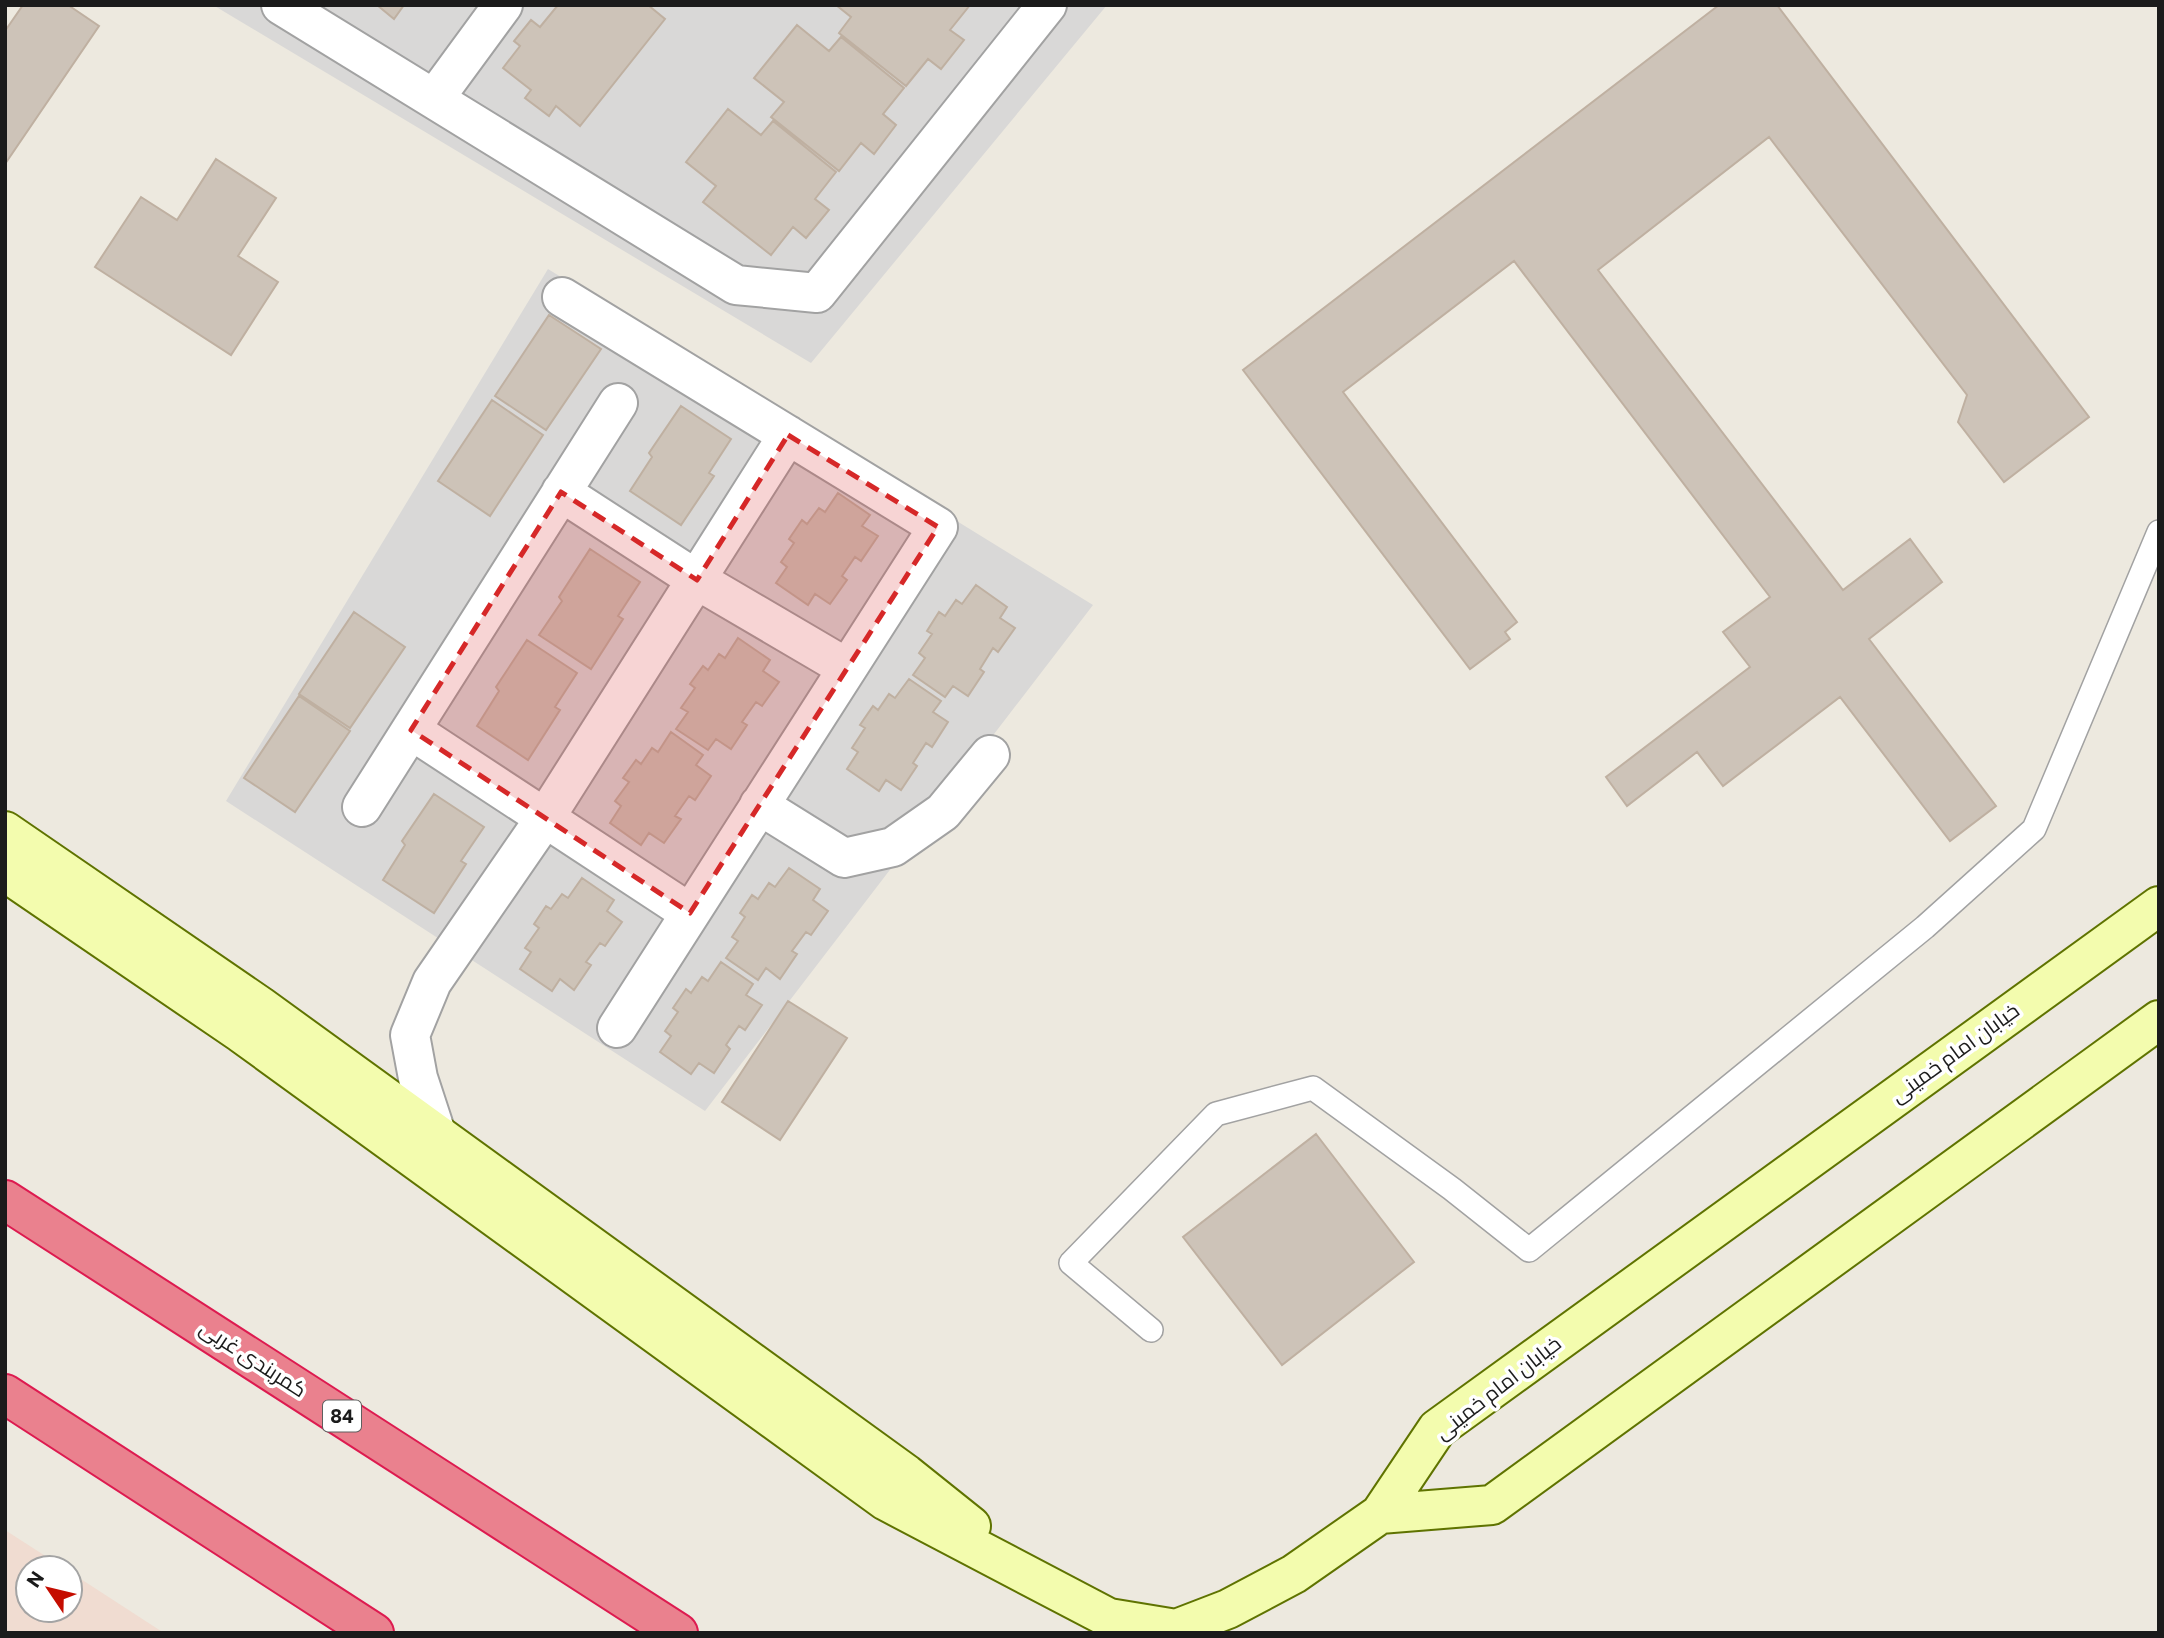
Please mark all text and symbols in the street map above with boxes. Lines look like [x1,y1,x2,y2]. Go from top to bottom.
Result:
street label: خیابان امام خمینی [1885,997,2025,1109]
street label: کمربندی غربی [195,1314,312,1403]
street label: خیابان امام خمینی [1429,1330,1567,1446]
road number: 84 [323,1400,361,1432]
north arrow [14,1554,84,1624]
text: N [21,1567,48,1591]

